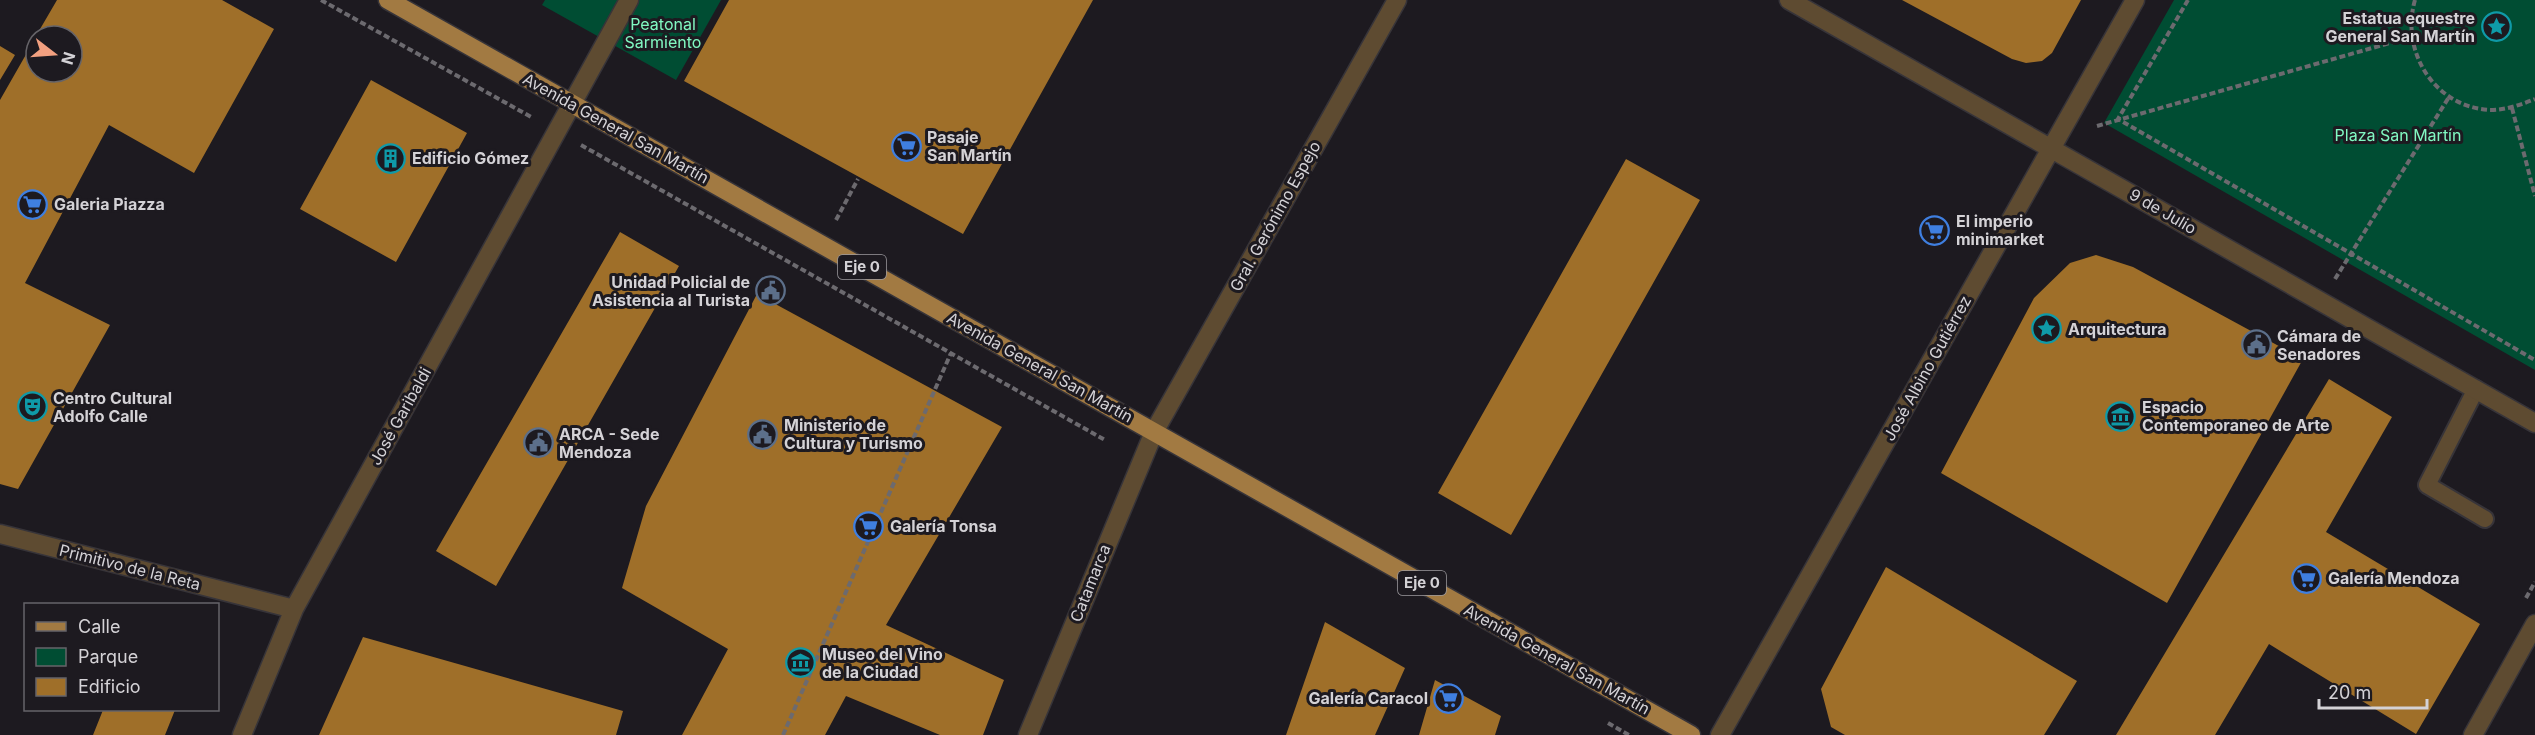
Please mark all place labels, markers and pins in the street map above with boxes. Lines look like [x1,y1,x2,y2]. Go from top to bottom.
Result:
place label: Estatua equestre General San Martín [2326,8,2475,46]
place icon: Estatua equestre General San Martín [2480,11,2512,43]
place label: Pasaje San Martín [927,127,1012,165]
supermarket icon: Pasaje San Martín [890,130,922,162]
building icon: Edificio Gómez [375,142,407,174]
place label: Edificio Gómez [412,148,529,168]
supermarket icon: Galeria Piazza [17,188,49,220]
place label: Galeria Piazza [54,194,165,214]
place label: El imperio minimarket [1956,211,2044,249]
supermarket icon: El imperio minimarket [1919,214,1951,246]
place label: Unidad Policial de Asistencia al Turista [592,272,750,310]
public building icon: Unidad Policial de Asistencia al Turista [755,275,787,307]
place icon: Arquitectura [2031,313,2063,345]
place label: Arquitectura [2068,319,2167,339]
place label: Cámara de Senadores [2277,326,2361,364]
public building icon: Cámara de Senadores [2240,329,2272,361]
place label: Centro Cultural Adolfo Calle [53,388,172,426]
theatre icon: Centro Cultural Adolfo Calle [16,391,48,423]
place label: Espacio Contemporaneo de Arte [2142,397,2329,435]
museum icon: Espacio Contemporaneo de Arte [2105,400,2137,432]
place label: Ministerio de Cultura y Turismo [784,415,923,453]
public building icon: Ministerio de Cultura y Turismo [747,418,779,450]
place label: ARCA - Sede Mendoza [559,424,659,462]
public building icon: ARCA - Sede Mendoza [522,427,554,459]
supermarket icon: Galería Tonsa [853,510,885,542]
place label: Galería Tonsa [890,516,997,536]
supermarket icon: Galería Mendoza [2291,562,2323,594]
place label: Galería Mendoza [2328,568,2460,588]
place label: Museo del Vino de la Ciudad [822,644,943,682]
museum icon: Museo del Vino de la Ciudad [785,647,817,679]
supermarket icon: Galería Caracol [1433,682,1465,714]
place label: Galería Caracol [1309,688,1428,708]

